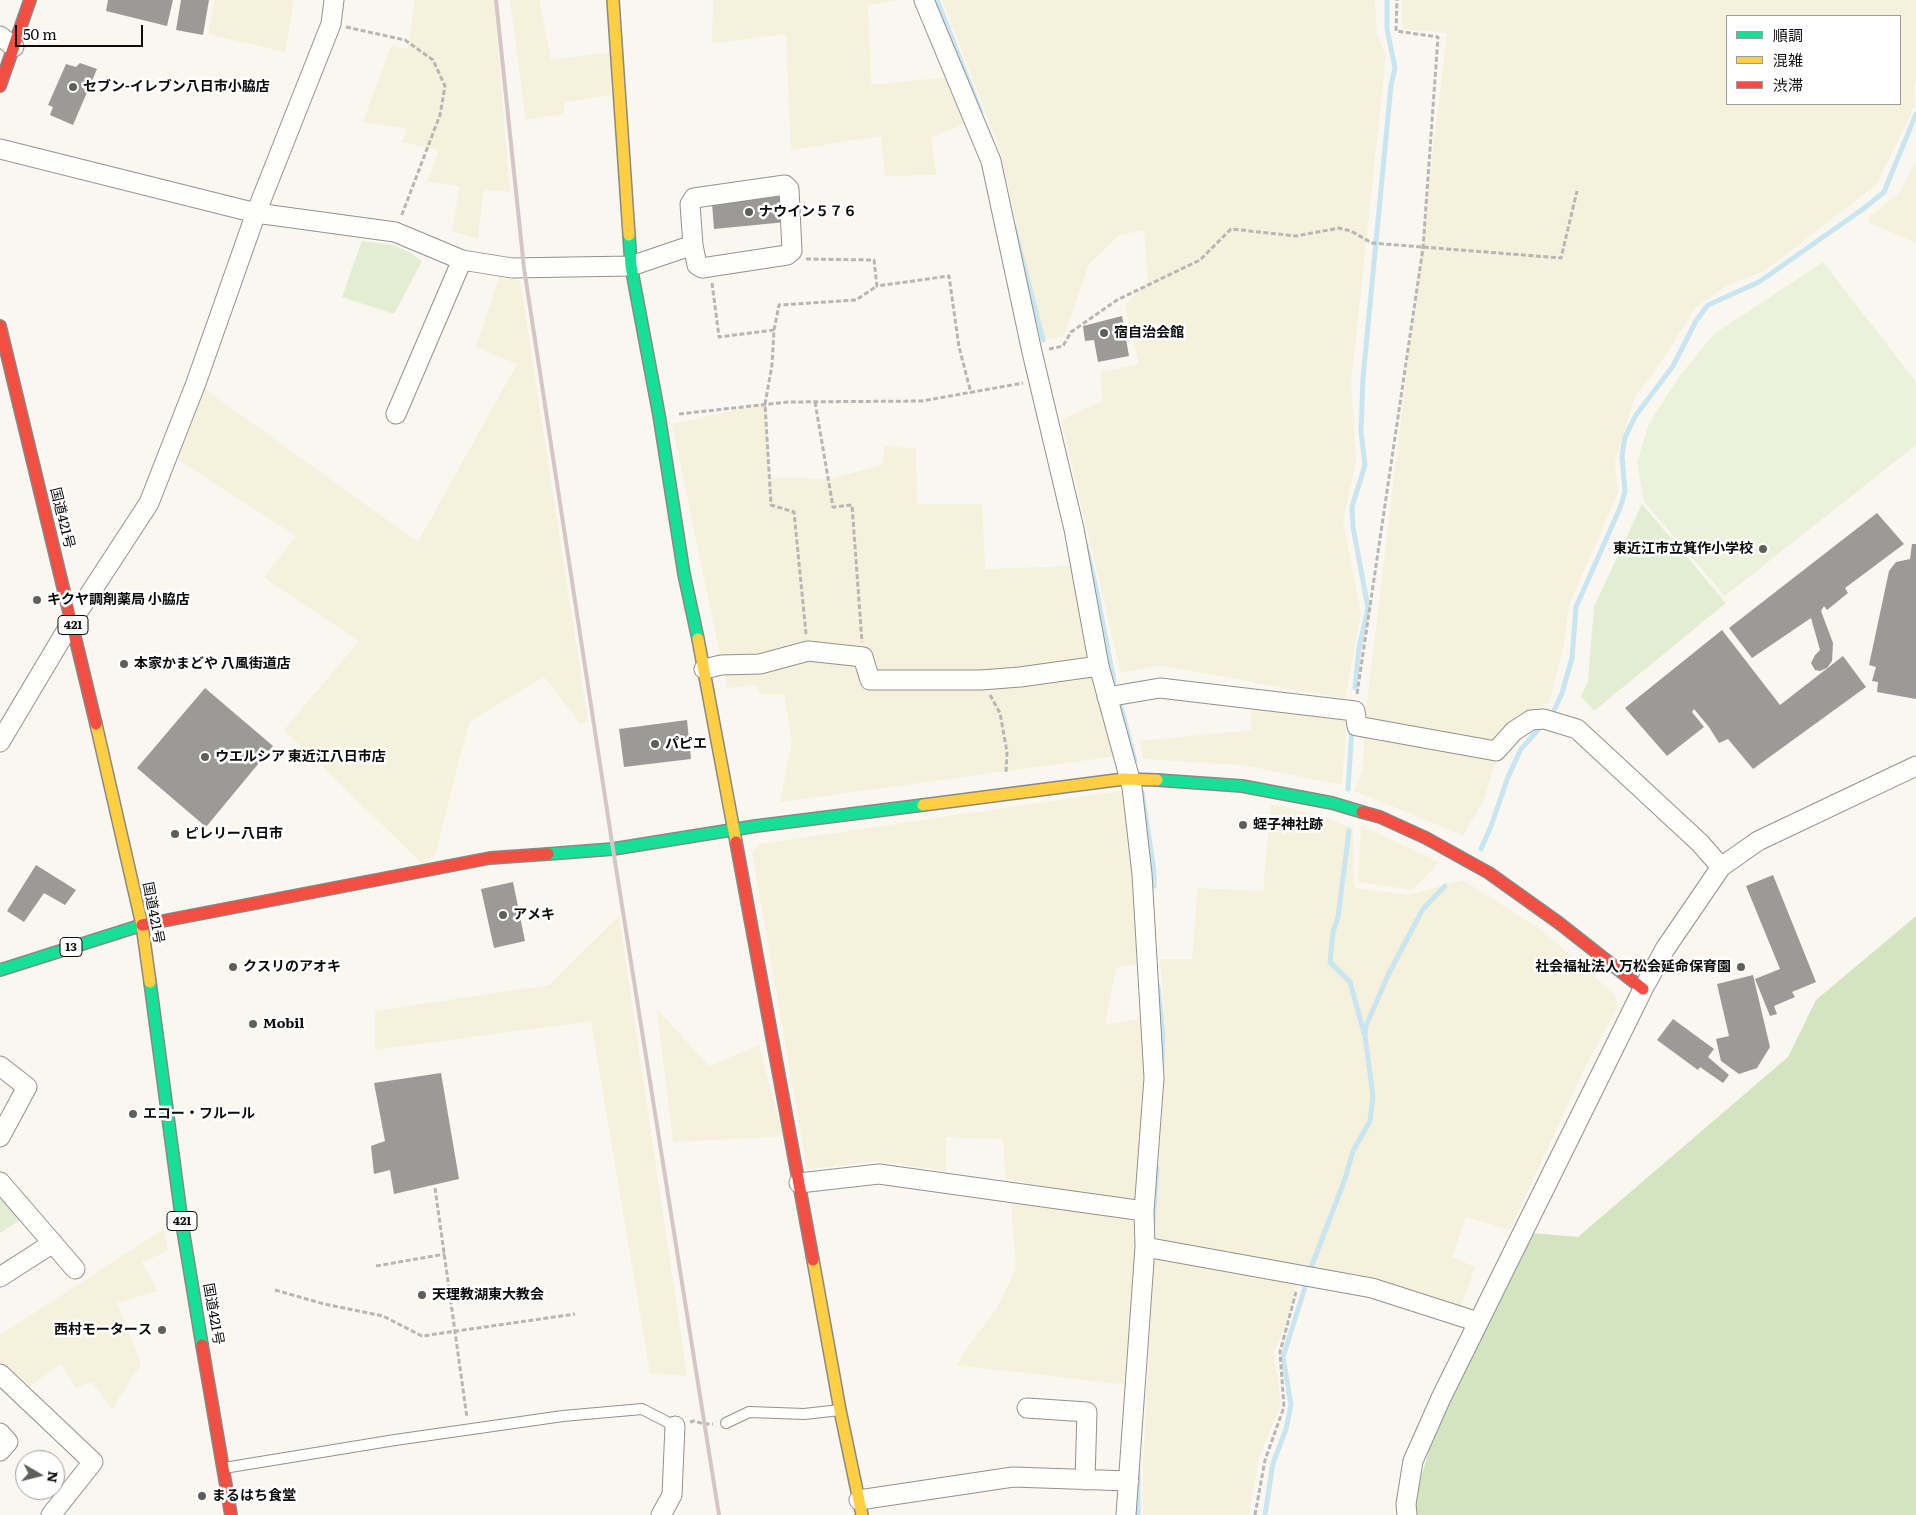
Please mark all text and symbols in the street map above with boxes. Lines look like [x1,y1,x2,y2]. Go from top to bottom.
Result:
scale bar [18,15,145,47]
legend [1726,15,1901,105]
text: 50 m [23,22,57,45]
text: 順調 [1773,23,1803,46]
text: 混雑 [1773,48,1803,71]
text: 渋滞 [1773,73,1803,96]
place label: セブン-イレブン八日市小脇店 [83,79,270,95]
marker: セブン-イレブン八日市小脇店 [67,81,79,93]
place label: ナウイン５７６ [759,204,857,220]
marker: ナウイン５７６ [743,206,755,218]
place label: 宿自治会館 [1114,325,1184,341]
marker: 宿自治会館 [1098,327,1110,339]
street label: 国道421号 [46,486,78,550]
place label: 東近江市立箕作小学校 [1613,541,1753,557]
marker: 東近江市立箕作小学校 [1757,543,1769,555]
place label: キクヤ調剤薬局 小脇店 [47,592,190,608]
marker: キクヤ調剤薬局 小脇店 [31,594,43,606]
road number: 421 [58,616,88,634]
place label: 本家かまどや 八風街道店 [134,656,291,672]
marker: 本家かまどや 八風街道店 [118,658,130,670]
place label: パピエ [665,736,707,752]
marker: パピエ [649,738,661,750]
place label: ウエルシア 東近江八日市店 [215,749,386,765]
marker: ウエルシア 東近江八日市店 [199,751,211,763]
place label: 蛭子神社跡 [1253,817,1323,833]
marker: 蛭子神社跡 [1237,819,1249,831]
place label: ピレリー八日市 [185,826,283,842]
marker: ピレリー八日市 [169,828,181,840]
street label: 国道421号 [139,881,167,945]
place label: アメキ [513,907,555,923]
marker: アメキ [497,909,509,921]
road number: 13 [60,938,82,956]
place label: クスリのアオキ [243,959,341,975]
place label: 社会福祉法人万松会延命保育園 [1535,959,1731,975]
marker: クスリのアオキ [227,961,239,973]
marker: 社会福祉法人万松会延命保育園 [1735,961,1747,973]
place label: Mobil [263,1016,304,1032]
marker: Mobil [247,1018,259,1030]
place label: エコー・フルール [143,1106,255,1122]
marker: エコー・フルール [127,1108,139,1120]
road number: 421 [167,1212,197,1230]
street label: 国道421号 [199,1282,227,1346]
place label: 天理教湖東大教会 [432,1287,544,1303]
marker: 天理教湖東大教会 [416,1289,428,1301]
place label: 西村モータース [54,1322,152,1338]
marker: 西村モータース [156,1324,168,1336]
north arrow [15,1450,65,1500]
text: N [43,1470,65,1484]
place label: まるはち食堂 [212,1488,296,1504]
marker: まるはち食堂 [196,1490,208,1502]

